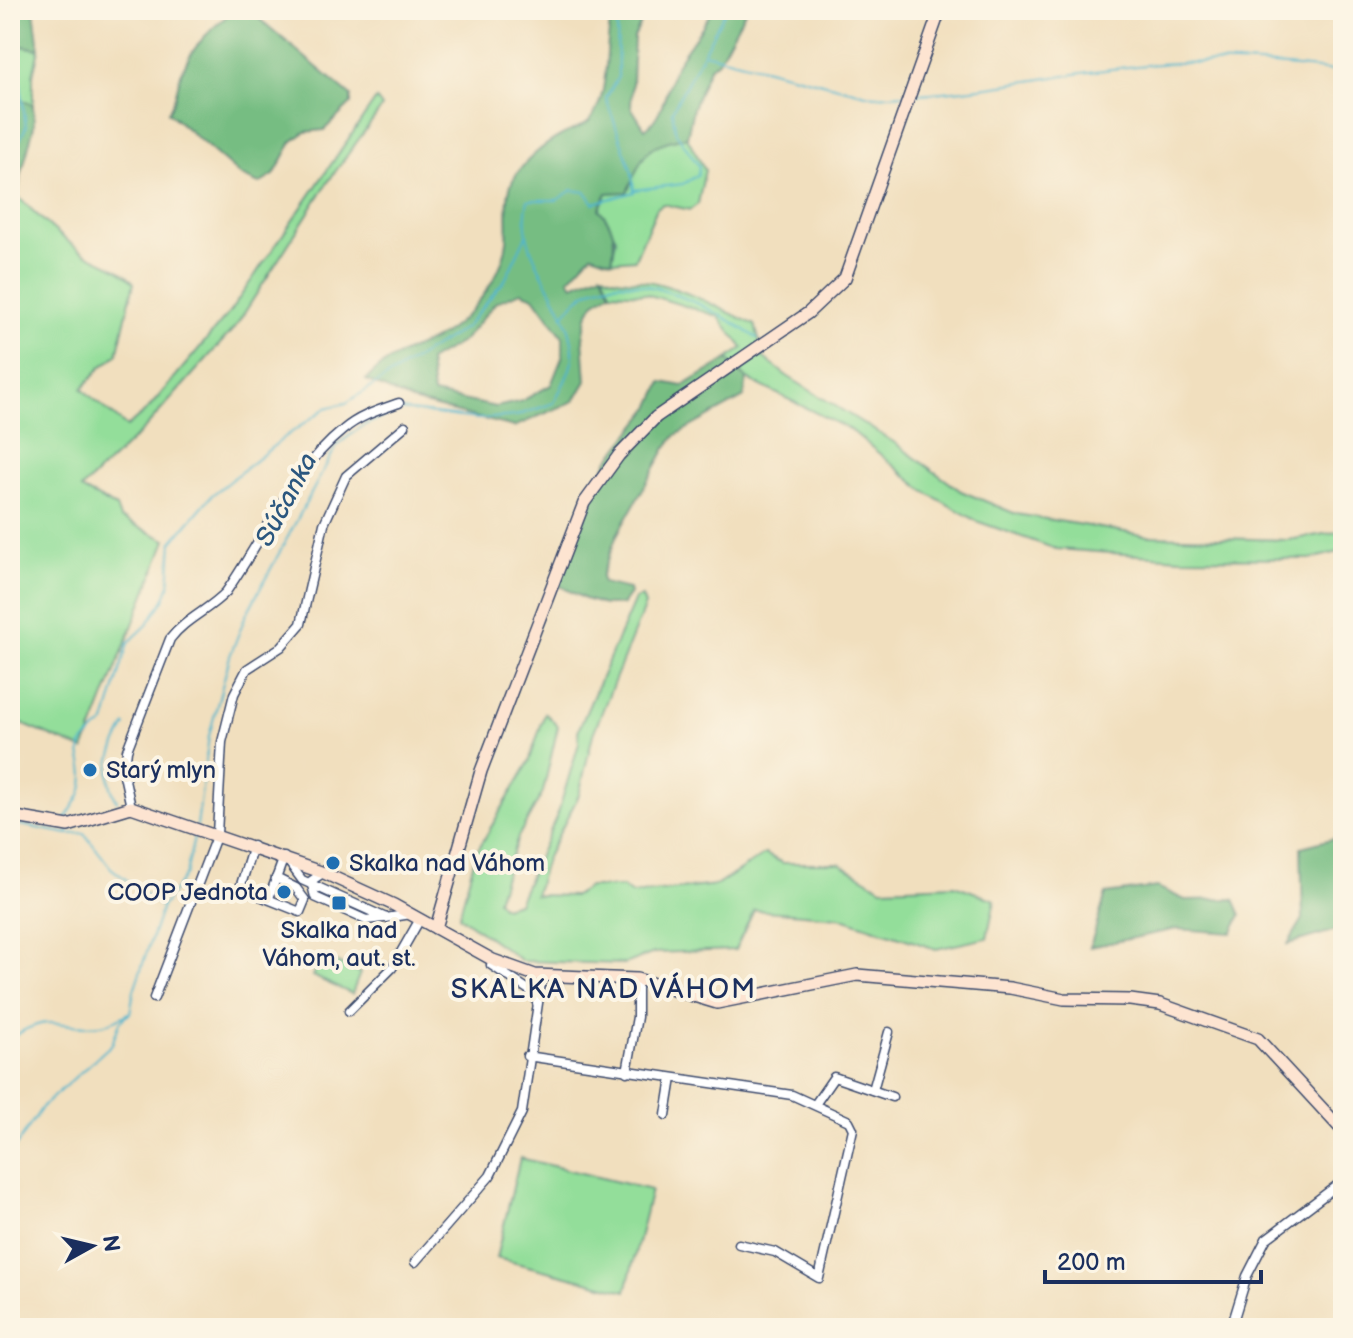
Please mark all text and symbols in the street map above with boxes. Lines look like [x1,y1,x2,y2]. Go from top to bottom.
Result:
water label: Súčanka [250,448,324,552]
place label: Starý mlyn [106,756,216,785]
marker: Starý mlyn [81,761,99,779]
place label: Skalka nad Váhom [349,849,545,878]
marker: Skalka nad Váhom [324,854,342,872]
place label: COOP Jednota [107,878,268,907]
marker: COOP Jednota [275,883,293,901]
marker: Skalka nad Váhom, aut. st. [330,894,348,912]
place label: Skalka nad Váhom, aut. st. [262,916,416,973]
district label: SKALKA NAD VÁHOM [451,972,757,1006]
north arrow [52,1206,132,1286]
text: N [96,1233,125,1253]
scale bar [1045,1234,1261,1284]
text: 200 m [1057,1248,1126,1277]

